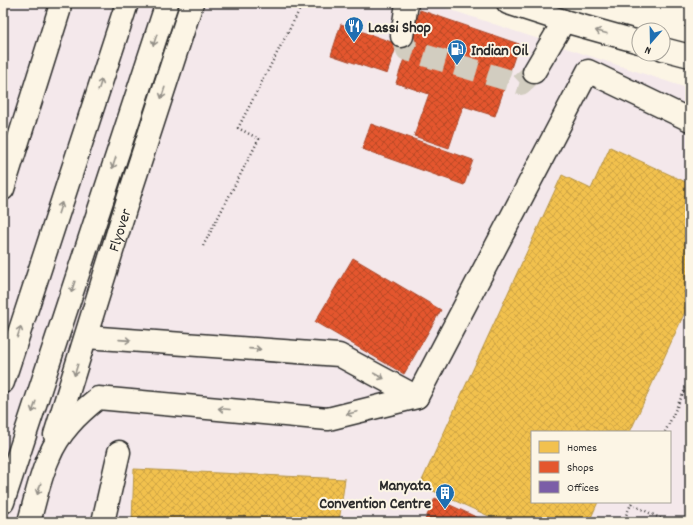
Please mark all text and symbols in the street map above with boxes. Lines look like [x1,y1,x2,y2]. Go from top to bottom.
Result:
restaurant icon: Lassi Shop [343,15,365,43]
place label: Lassi Shop [368,17,431,40]
north arrow [631,22,671,62]
one-way arrow [595,28,608,35]
one-way arrow [151,33,158,46]
fuel station icon: Indian Oil [446,38,468,66]
place label: Indian Oil [471,40,528,63]
text: N [642,41,654,58]
one-way arrow [97,78,104,91]
one-way arrow [159,87,166,100]
one-way arrow [110,157,117,170]
one-way arrow [57,202,64,215]
street label: Flyover [104,206,139,255]
one-way arrow [69,280,76,293]
one-way arrow [16,326,24,338]
one-way arrow [118,336,131,343]
one-way arrow [248,346,261,353]
one-way arrow [72,363,79,376]
one-way arrow [373,373,385,381]
one-way arrow [30,400,37,413]
one-way arrow [218,406,231,413]
one-way arrow [346,410,359,417]
legend [531,431,671,503]
text: Homes [567,440,597,457]
text: Shops [567,460,594,477]
place label: Manyata Convention Centre [319,475,432,516]
text: Offices [567,480,599,497]
building icon: Manyata Convention Centre [434,482,456,510]
one-way arrow [35,483,42,496]

